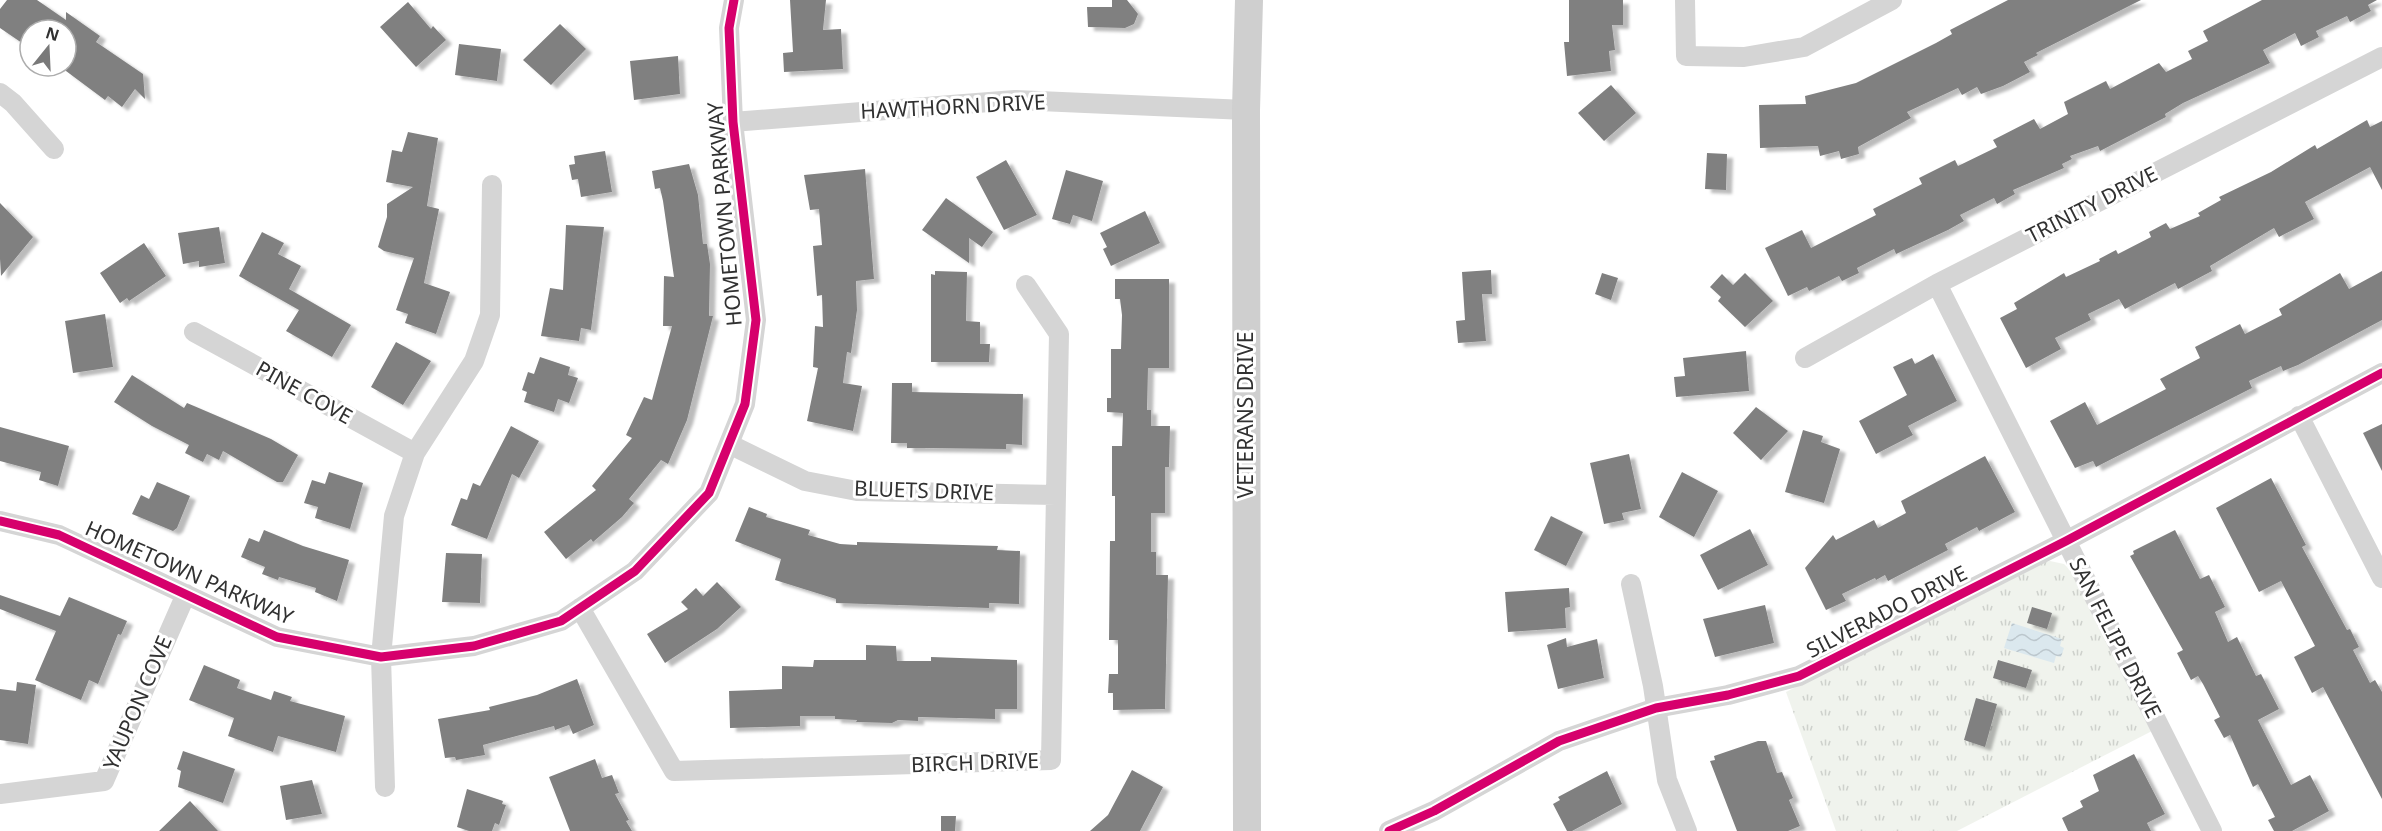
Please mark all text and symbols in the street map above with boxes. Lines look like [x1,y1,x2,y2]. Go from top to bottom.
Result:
north arrow [18,18,78,78]
text: N [43,21,62,46]
street label: HAWTHORN DRIVE [860,87,1046,125]
street label: HOMETOWN PARKWAY [700,101,748,327]
street label: TRINITY DRIVE [2021,159,2162,249]
street label: VETERANS DRIVE [1231,332,1259,498]
street label: PINE COVE [251,354,358,430]
street label: BLUETS DRIVE [854,474,994,506]
street label: HOMETOWN PARKWAY [81,514,298,631]
street label: SAN FELIPE DRIVE [2063,552,2168,723]
street label: SILVERADO DRIVE [1801,558,1972,664]
street label: YAUPON COVE [96,631,178,774]
street label: BIRCH DRIVE [911,746,1039,778]

